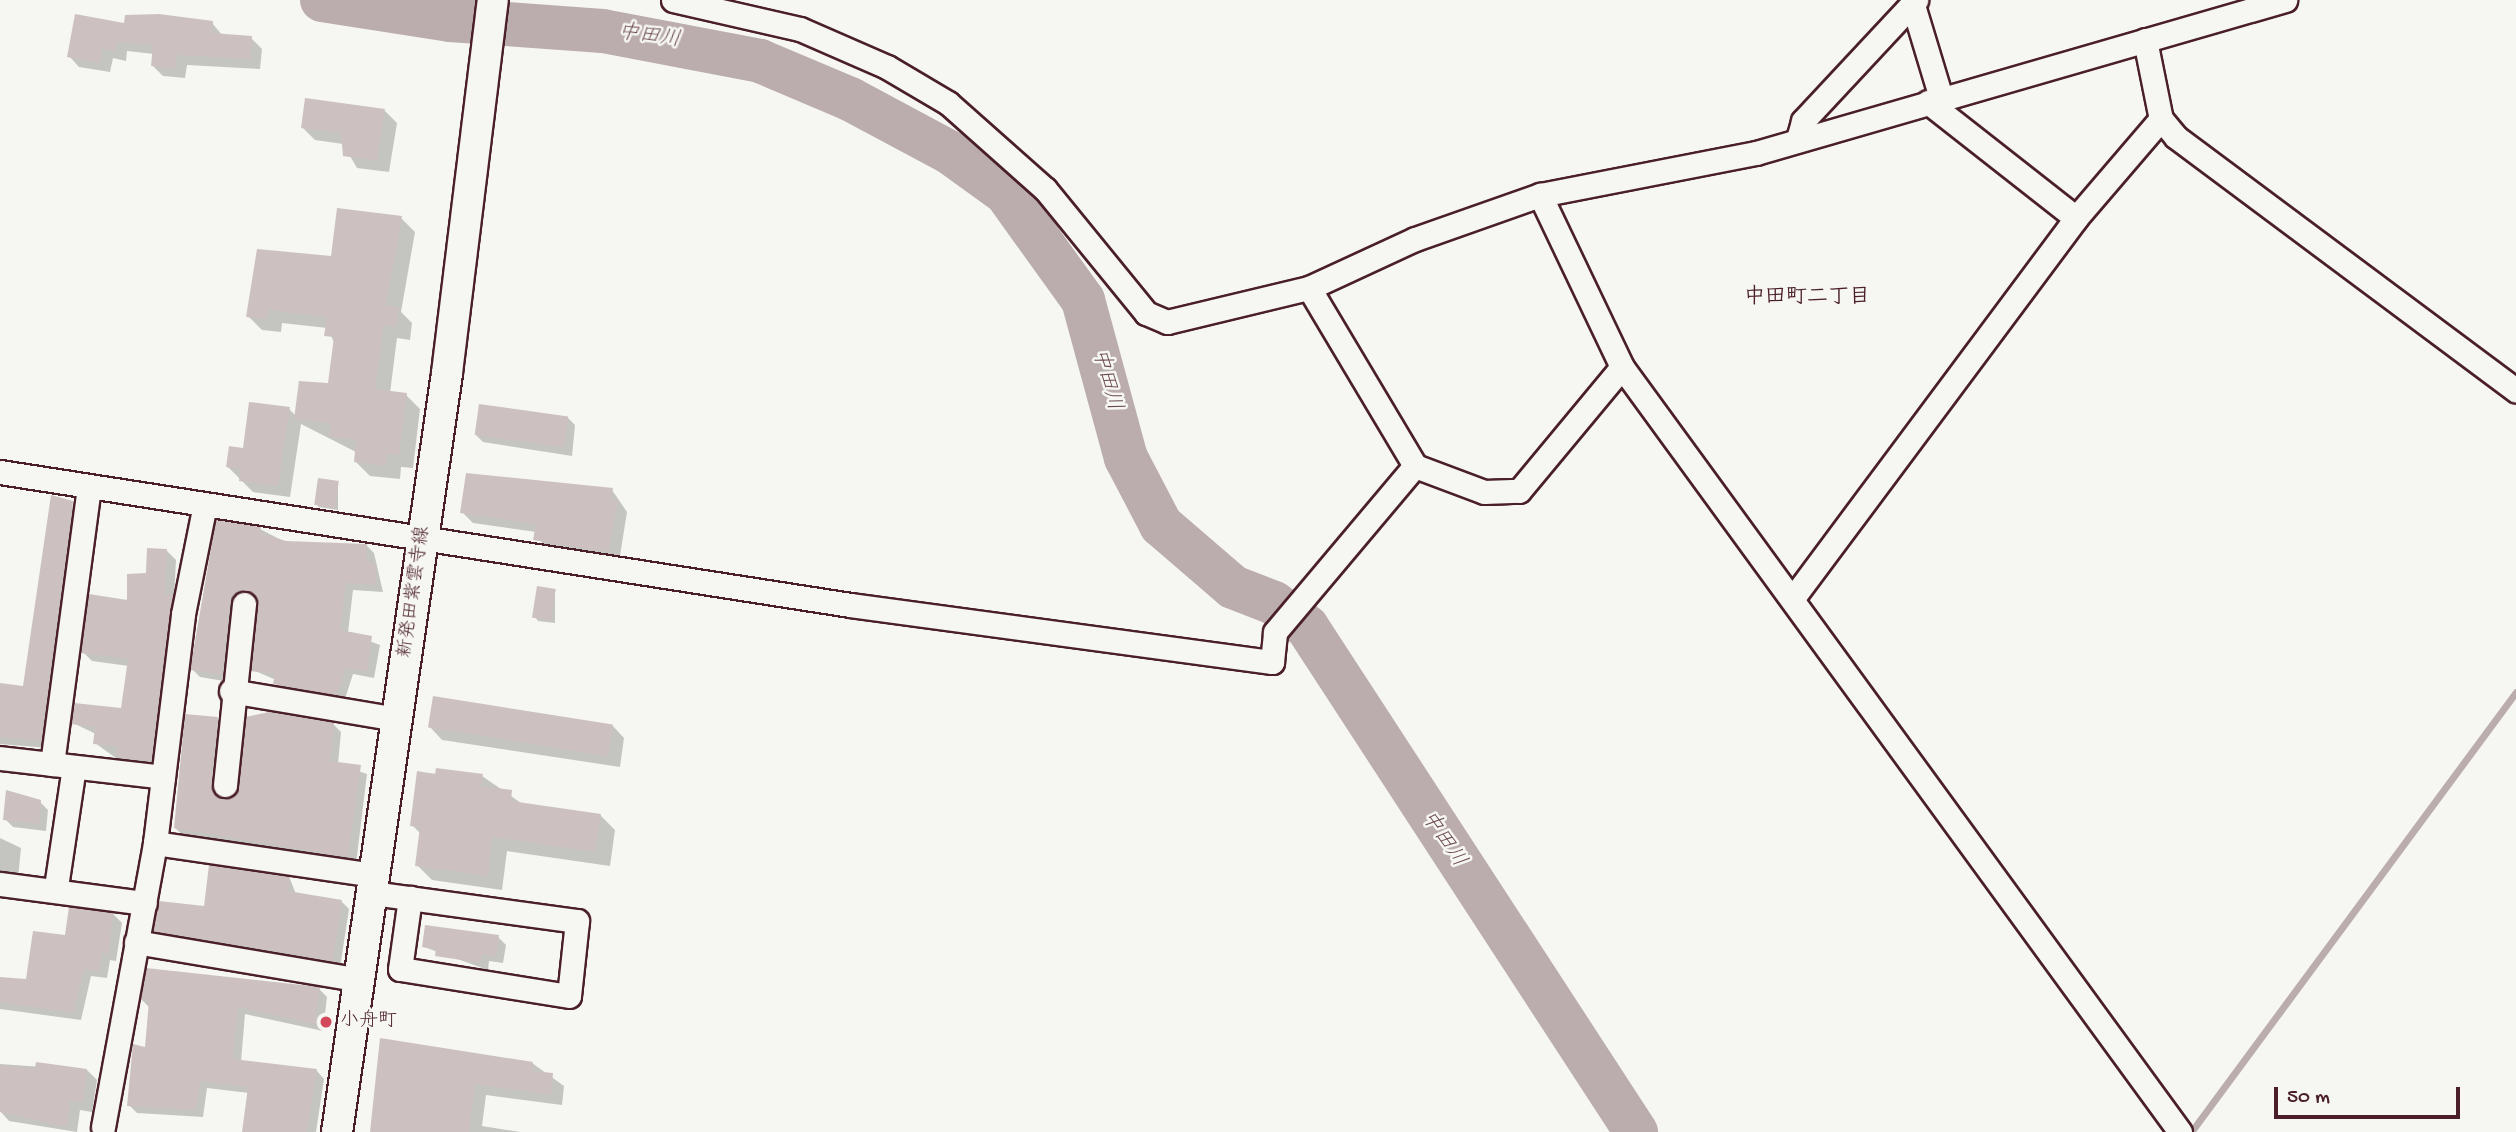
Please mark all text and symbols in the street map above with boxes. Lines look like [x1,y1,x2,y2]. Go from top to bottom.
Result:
water label: 中田川 [616,21,682,55]
district label: 中田町二丁目 [1744,286,1870,312]
water label: 中田川 [1085,346,1125,414]
street label: 新発田紫雲寺線 [394,525,436,659]
water label: 中田川 [1414,807,1470,873]
place label: 小舟町 [340,1011,397,1033]
marker: 小舟町 [318,1014,334,1030]
scale bar [2278,1072,2464,1116]
text: 50 m [2287,1086,2330,1111]

